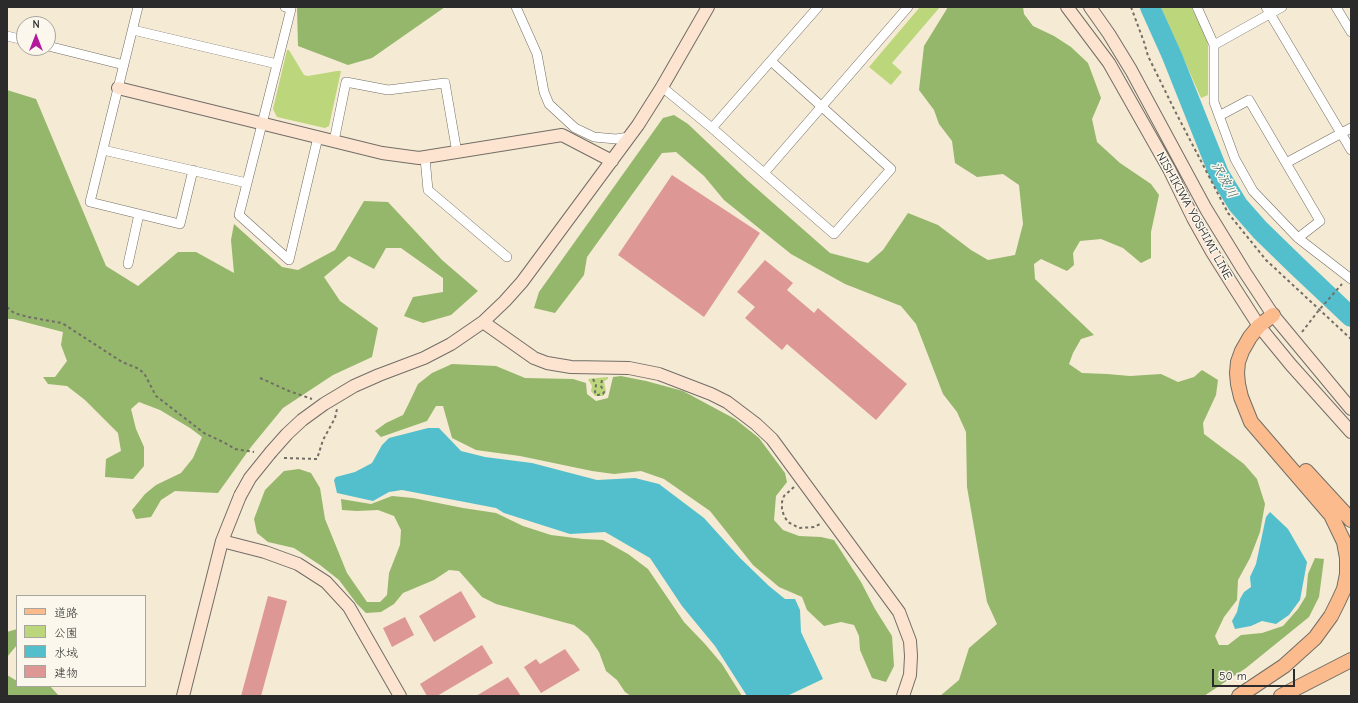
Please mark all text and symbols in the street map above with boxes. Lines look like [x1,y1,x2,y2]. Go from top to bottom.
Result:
north arrow [16,16,56,56]
text: N [32,18,40,31]
street label: NISHIKIWA YOSHIMI LINE [1153,150,1235,282]
water label: 沢波川 [1208,159,1240,201]
legend [16,595,146,687]
text: 道路 [54,606,78,620]
text: 公園 [54,626,78,640]
text: 水域 [54,646,78,660]
scale bar [1214,661,1297,687]
text: 建物 [54,666,78,680]
text: 50 m [1219,669,1247,683]

